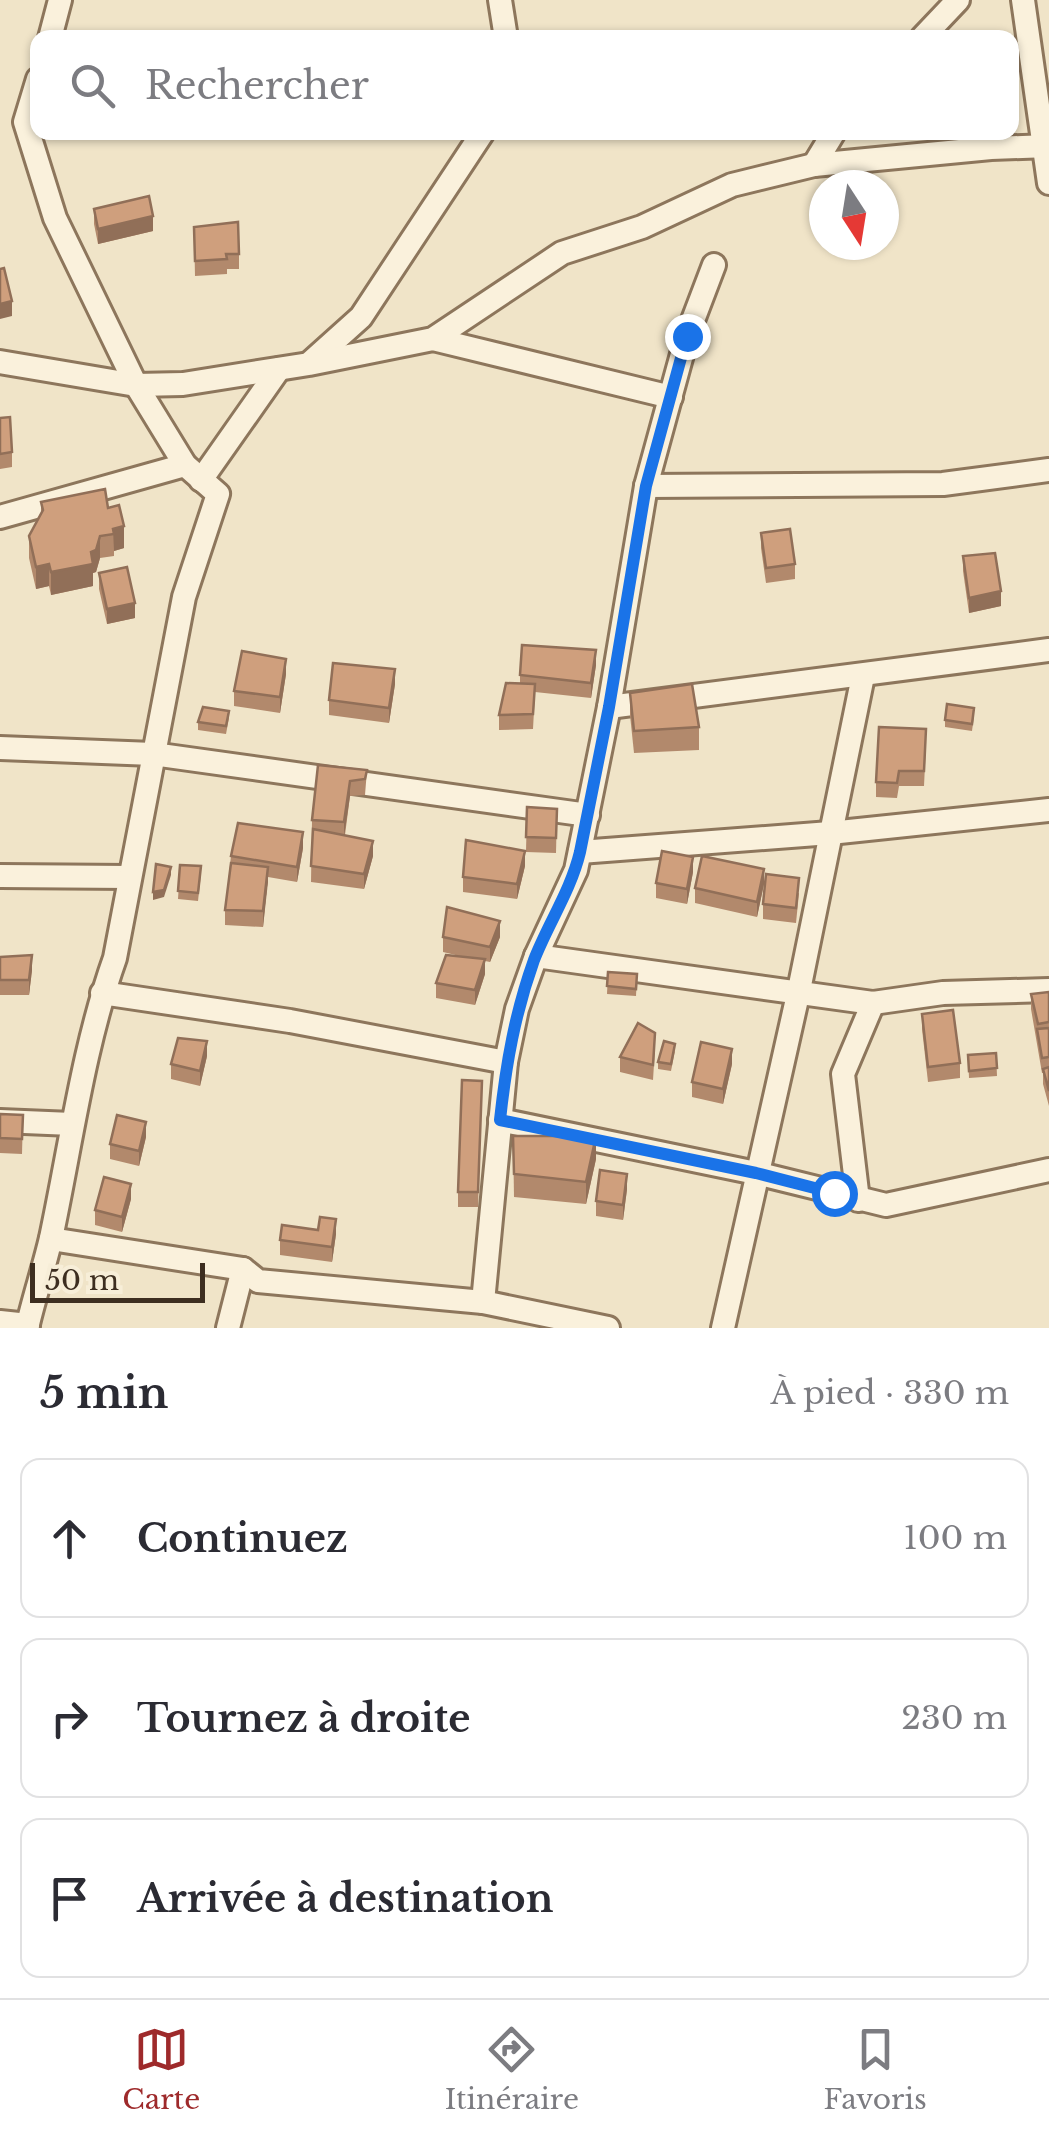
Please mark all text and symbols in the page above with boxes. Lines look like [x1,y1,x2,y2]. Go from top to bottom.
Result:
search box [30,30,1019,140]
icon: search [65,58,120,113]
text: Rechercher [145,62,369,109]
north arrow [809,170,899,260]
route end [665,314,711,360]
route start [812,1171,858,1217]
scale bar [30,1258,205,1302]
text: 50 m [45,1263,119,1298]
text: 5 min [40,1367,168,1419]
text: À pied · 330 m [771,1373,1009,1413]
icon: ahead [42,1511,97,1566]
text: Continuez [137,1515,348,1562]
text: 100 m [904,1518,1007,1558]
icon: right [42,1691,97,1746]
text: Tournez à droite [137,1695,470,1742]
text: 230 m [901,1698,1007,1738]
icon: arrive [42,1871,97,1926]
text: Arrivée à destination [137,1875,553,1922]
tab: Carte [122,2022,200,2117]
tab: Itinéraire [445,2022,579,2117]
tab: Favoris [824,2022,927,2117]

